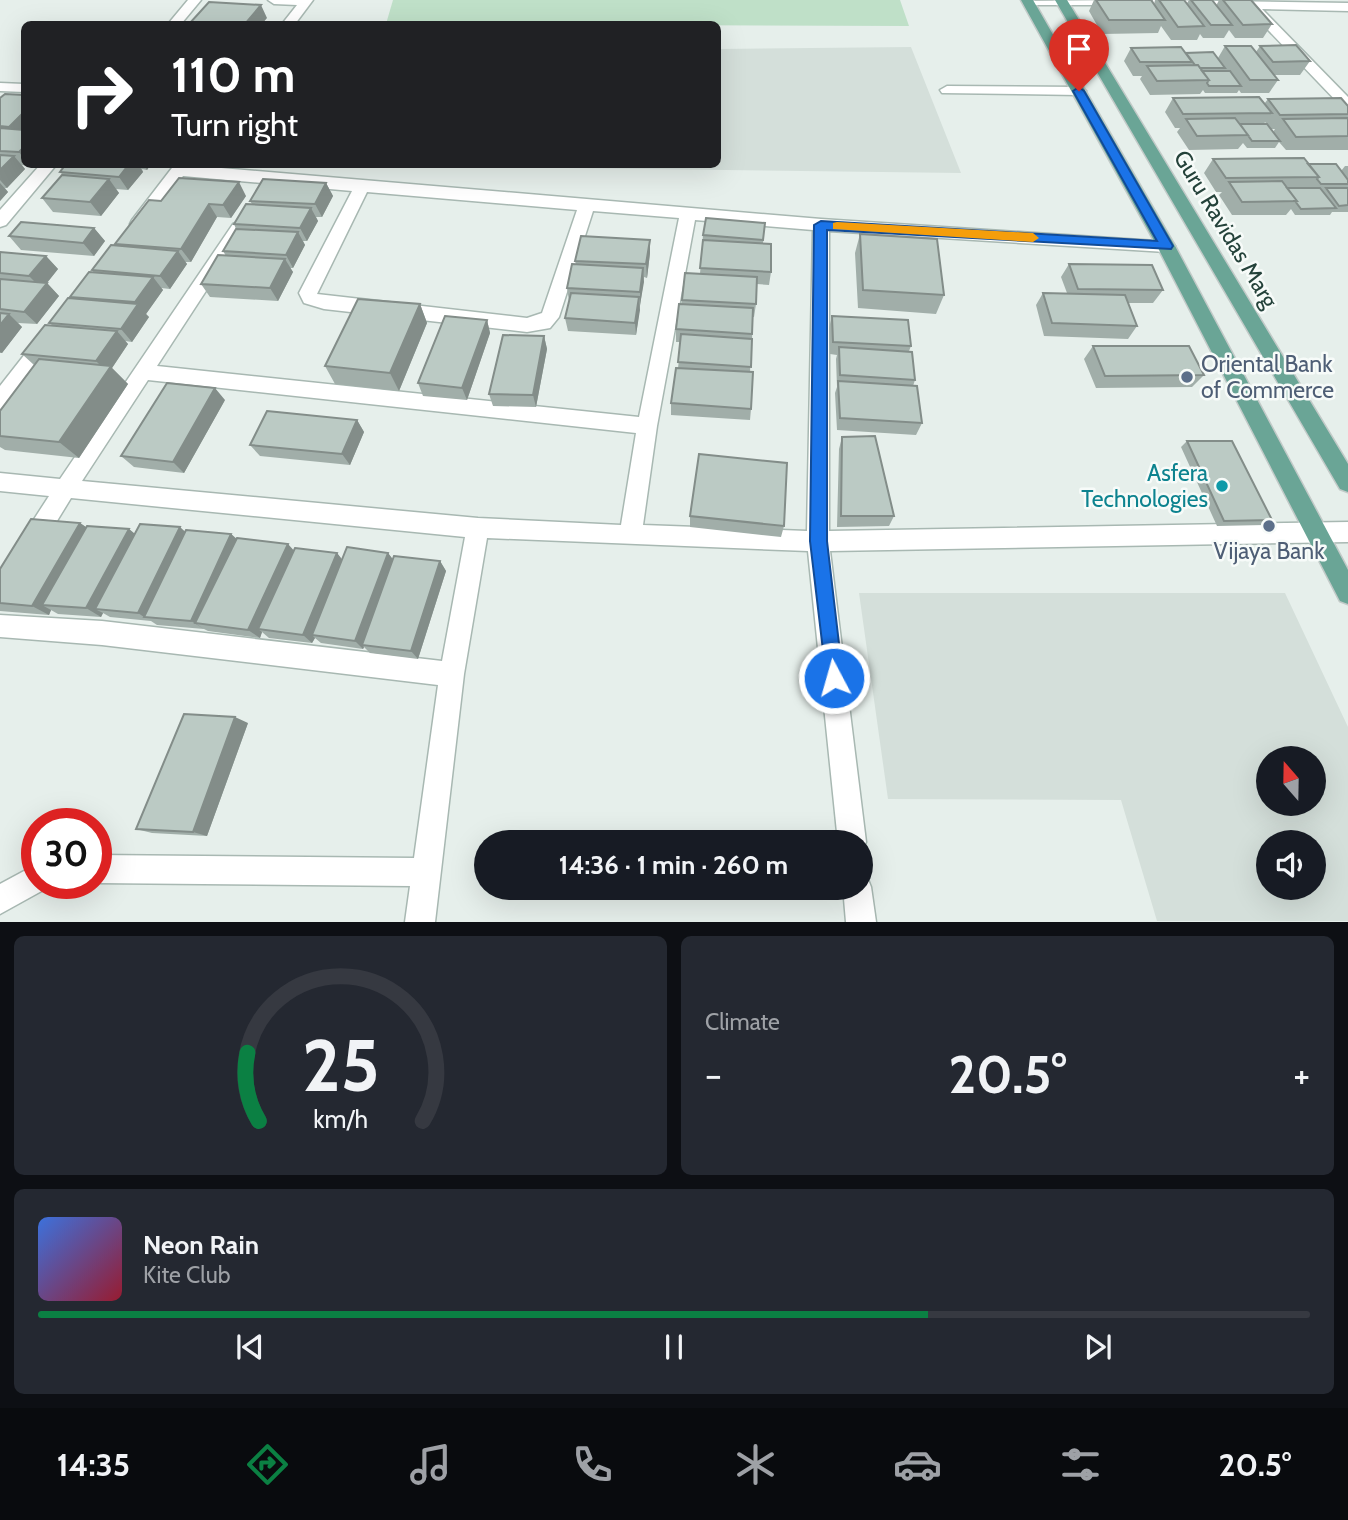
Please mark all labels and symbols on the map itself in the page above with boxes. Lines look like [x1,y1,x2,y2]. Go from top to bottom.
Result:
pin [1049,19,1109,91]
street label: Guru Ravidas Marg [1168,145,1284,313]
place label: Oriental Bank of Commerce [1201,350,1334,404]
marker: Oriental Bank of Commerce [1179,369,1195,385]
place label: Asfera Technologies [1081,459,1208,513]
marker: Asfera Technologies [1214,478,1230,494]
marker: Vijaya Bank [1261,518,1277,534]
place label: Vijaya Bank [1214,537,1325,565]
position arrow [797,641,871,715]
north arrow [1256,746,1326,816]
speed limit sign: 30 [21,808,112,899]

